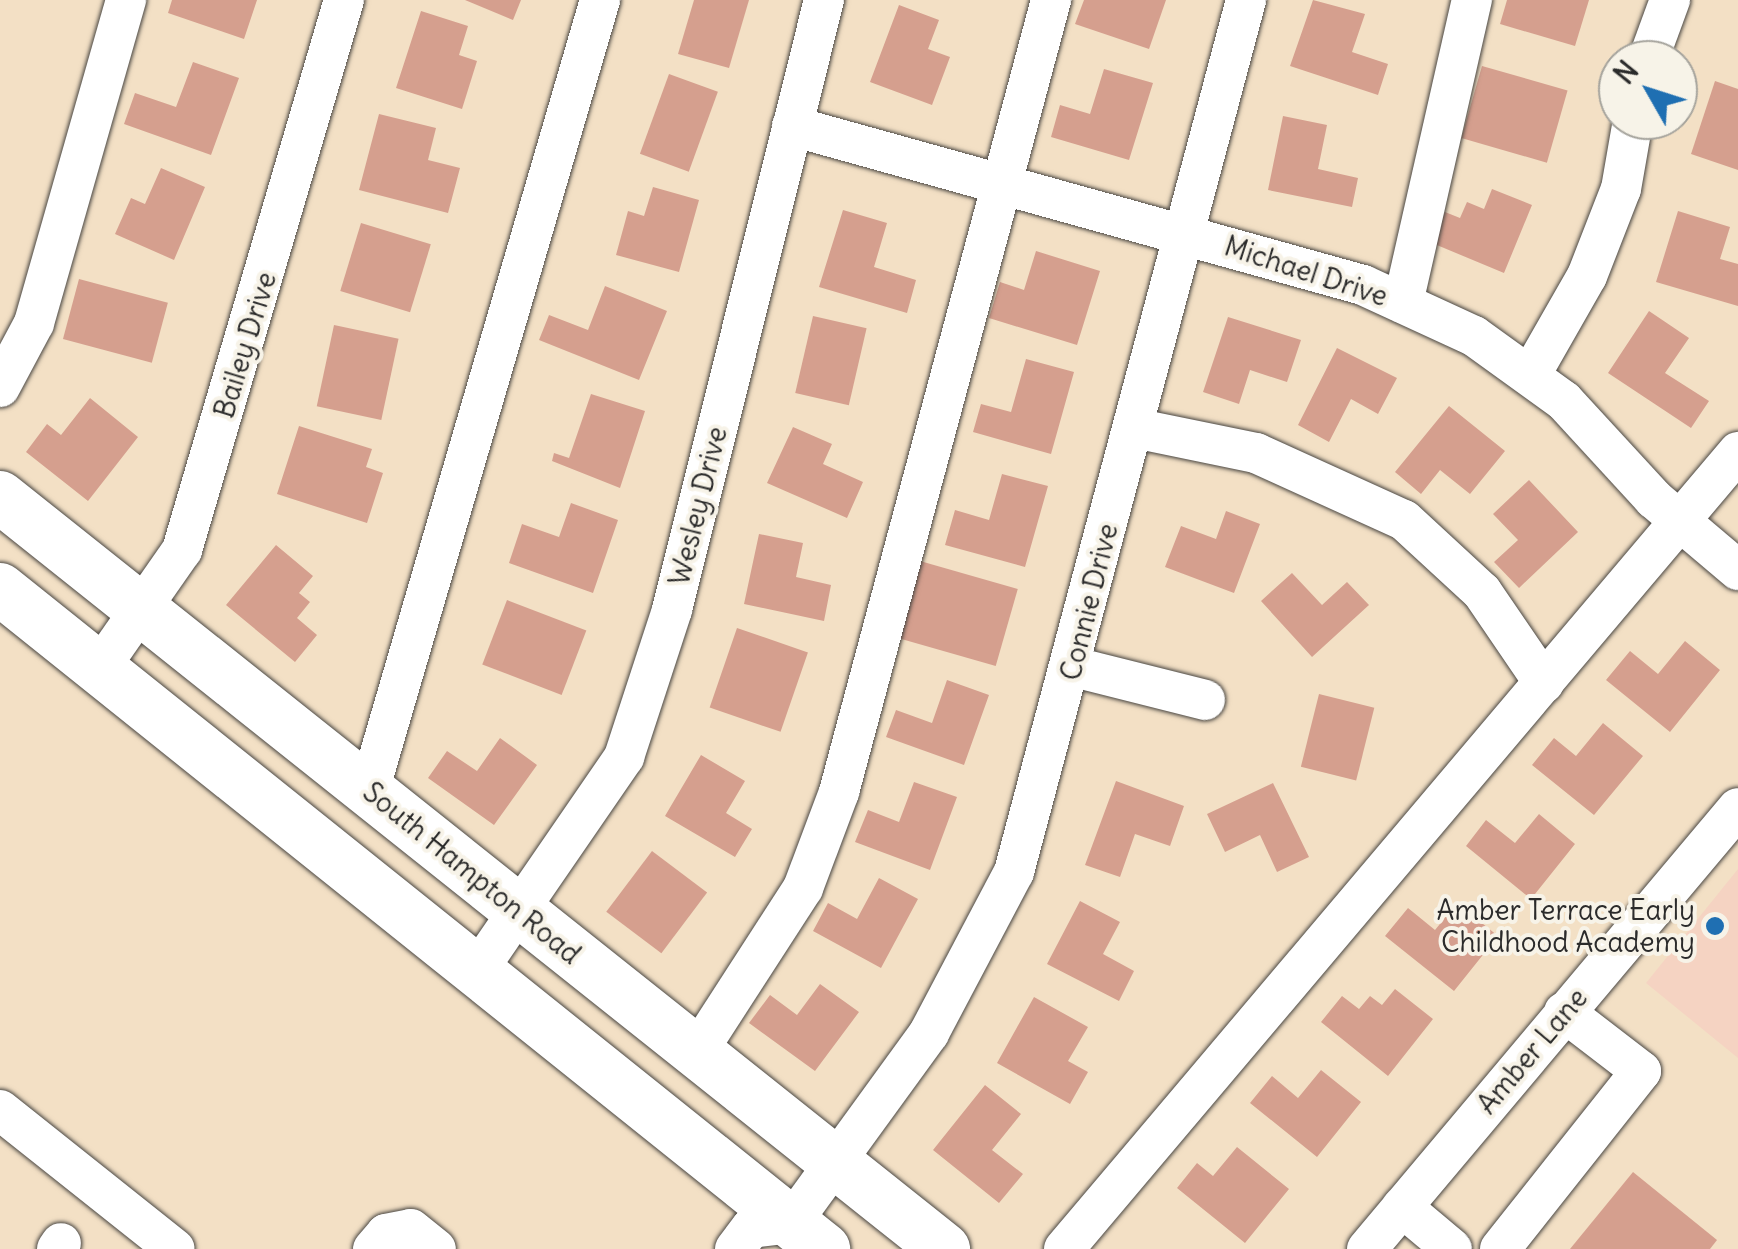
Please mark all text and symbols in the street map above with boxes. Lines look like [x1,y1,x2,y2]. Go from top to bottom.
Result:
north arrow [1598,40,1698,140]
text: N [1606,54,1646,91]
street label: Michael Drive [1220,229,1392,313]
street label: Bailey Drive [207,268,283,422]
street label: Wesley Drive [662,423,734,589]
street label: Connie Drive [1053,520,1125,684]
street label: South Hampton Road [357,775,587,971]
place label: Amber Terrace Early Childhood Academy [1437,893,1695,959]
marker: Amber Terrace Early Childhood Academy [1704,915,1726,937]
street label: Amber Lane [1470,981,1594,1121]

